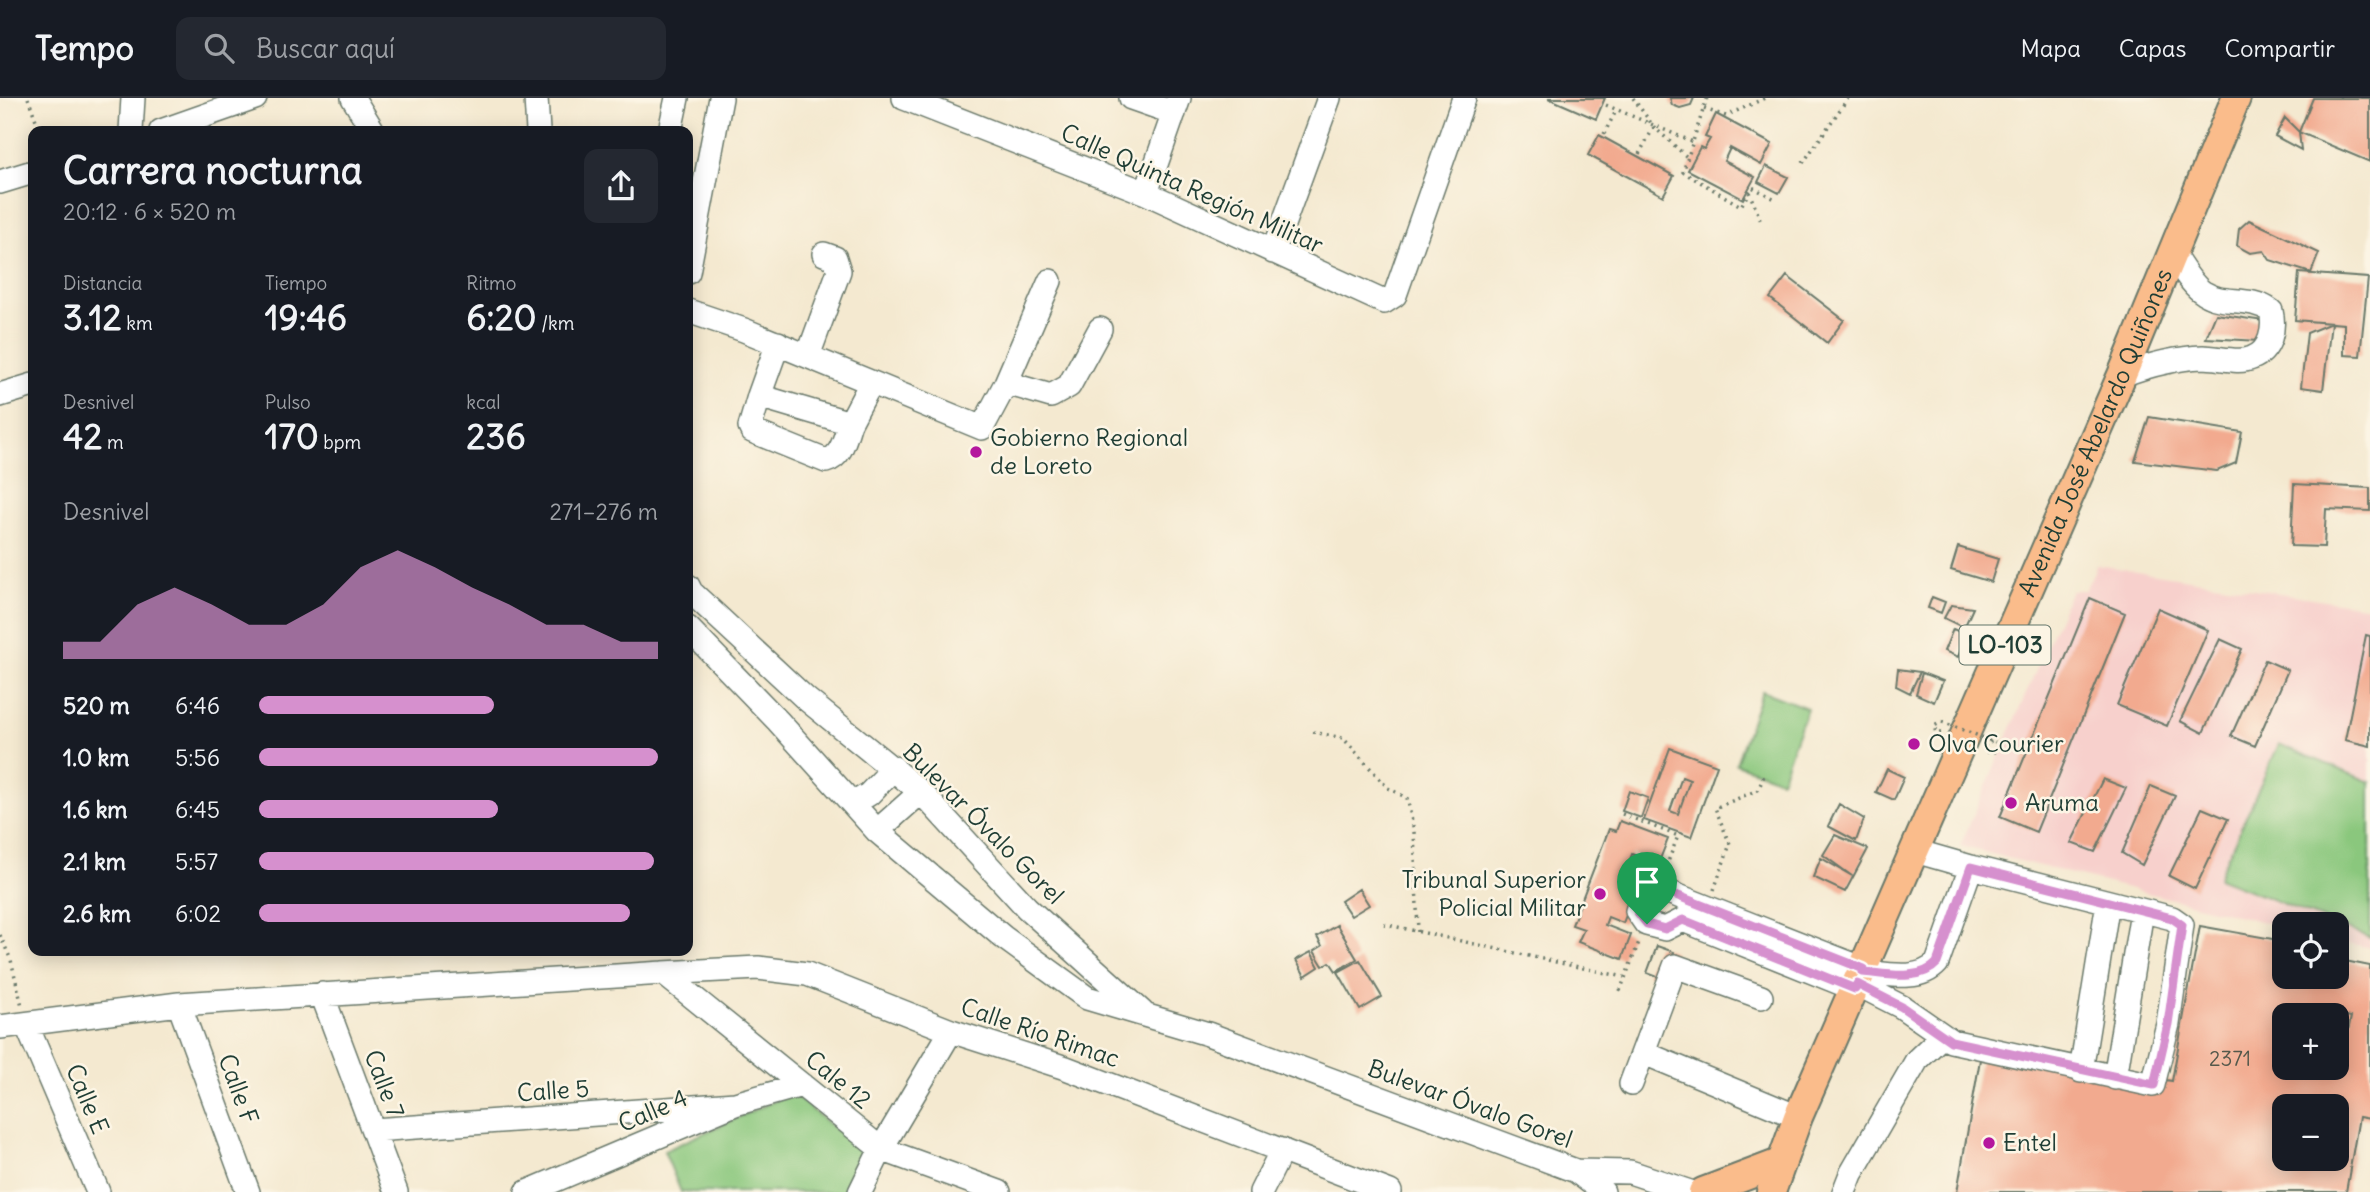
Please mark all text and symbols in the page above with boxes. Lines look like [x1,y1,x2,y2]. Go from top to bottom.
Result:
search box [176,17,666,80]
text: Tempo [35,27,134,69]
icon: search [200,29,238,67]
text: Buscar aquí [256,32,395,65]
text: Mapa [2020,33,2081,63]
text: Capas [2119,33,2186,63]
text: Compartir [2224,33,2335,63]
street label: Calle Quinta Región Militar [1057,117,1328,260]
text: Carrera nocturna [63,147,362,194]
button: share [584,149,658,223]
text: 20:12 · 6 × 520 m [63,197,236,226]
street label: Avenida José Abelardo Quiñones [2011,264,2178,601]
text: Distancia [63,271,142,295]
text: Tiempo [265,271,327,295]
text: Ritmo [466,271,516,295]
text: 3.12 [63,295,122,339]
text: 19:46 [265,295,347,339]
text: 6:20 [466,295,537,339]
text: km [122,311,153,335]
text: /km [537,311,574,335]
text: Desnivel [63,390,134,414]
text: Pulso [265,390,311,414]
text: kcal [466,390,501,414]
text: 42 [63,414,102,458]
text: 170 [265,414,319,458]
text: 236 [466,414,526,458]
place label: Gobierno Regional de Loreto [990,422,1188,480]
text: m [102,430,124,454]
text: bpm [319,430,361,454]
marker: Gobierno Regional de Loreto [968,444,984,460]
text: Desnivel [63,497,149,526]
text: 271–276 m [549,497,658,526]
road number: LO-103 [1960,625,2050,664]
text: 520 m [63,691,130,720]
text: 6:46 [175,691,220,720]
place label: Olva Courier [1928,728,2064,758]
marker: Olva Courier [1906,736,1922,752]
street label: Bulevar Óvalo Gorel [897,737,1070,910]
text: 1.0 km [63,743,129,772]
text: 5:56 [175,743,220,772]
place label: Aruma [2025,787,2099,817]
text: 1.6 km [63,795,128,824]
text: 6:45 [175,795,220,824]
marker: Aruma [2003,795,2019,811]
text: 2.1 km [63,847,126,876]
text: 5:57 [175,847,218,876]
pin [1617,852,1677,924]
icon: arrive [1628,863,1666,901]
place label: Tribunal Superior Policial Militar [1402,864,1586,922]
marker: Tribunal Superior Policial Militar [1592,886,1608,902]
text: 2.6 km [63,899,131,928]
text: 6:02 [175,899,221,928]
map controls [2272,912,2349,1171]
button: locate [2272,912,2349,989]
street label: Calle Río Rimac [957,991,1124,1073]
button: + [2272,1003,2349,1080]
street label: Cale 12 [800,1044,878,1115]
street label: Calle 7 [358,1045,412,1122]
house number: 2371 [2209,1045,2251,1072]
street label: Calle F [212,1050,265,1128]
street label: Bulevar Óvalo Gorel [1364,1052,1577,1154]
street label: Calle E [60,1059,116,1138]
street label: Calle 5 [516,1073,590,1107]
street label: Calle 4 [613,1082,692,1138]
button: − [2272,1094,2349,1171]
place label: Entel [2003,1127,2057,1157]
marker: Entel [1981,1135,1997,1151]

